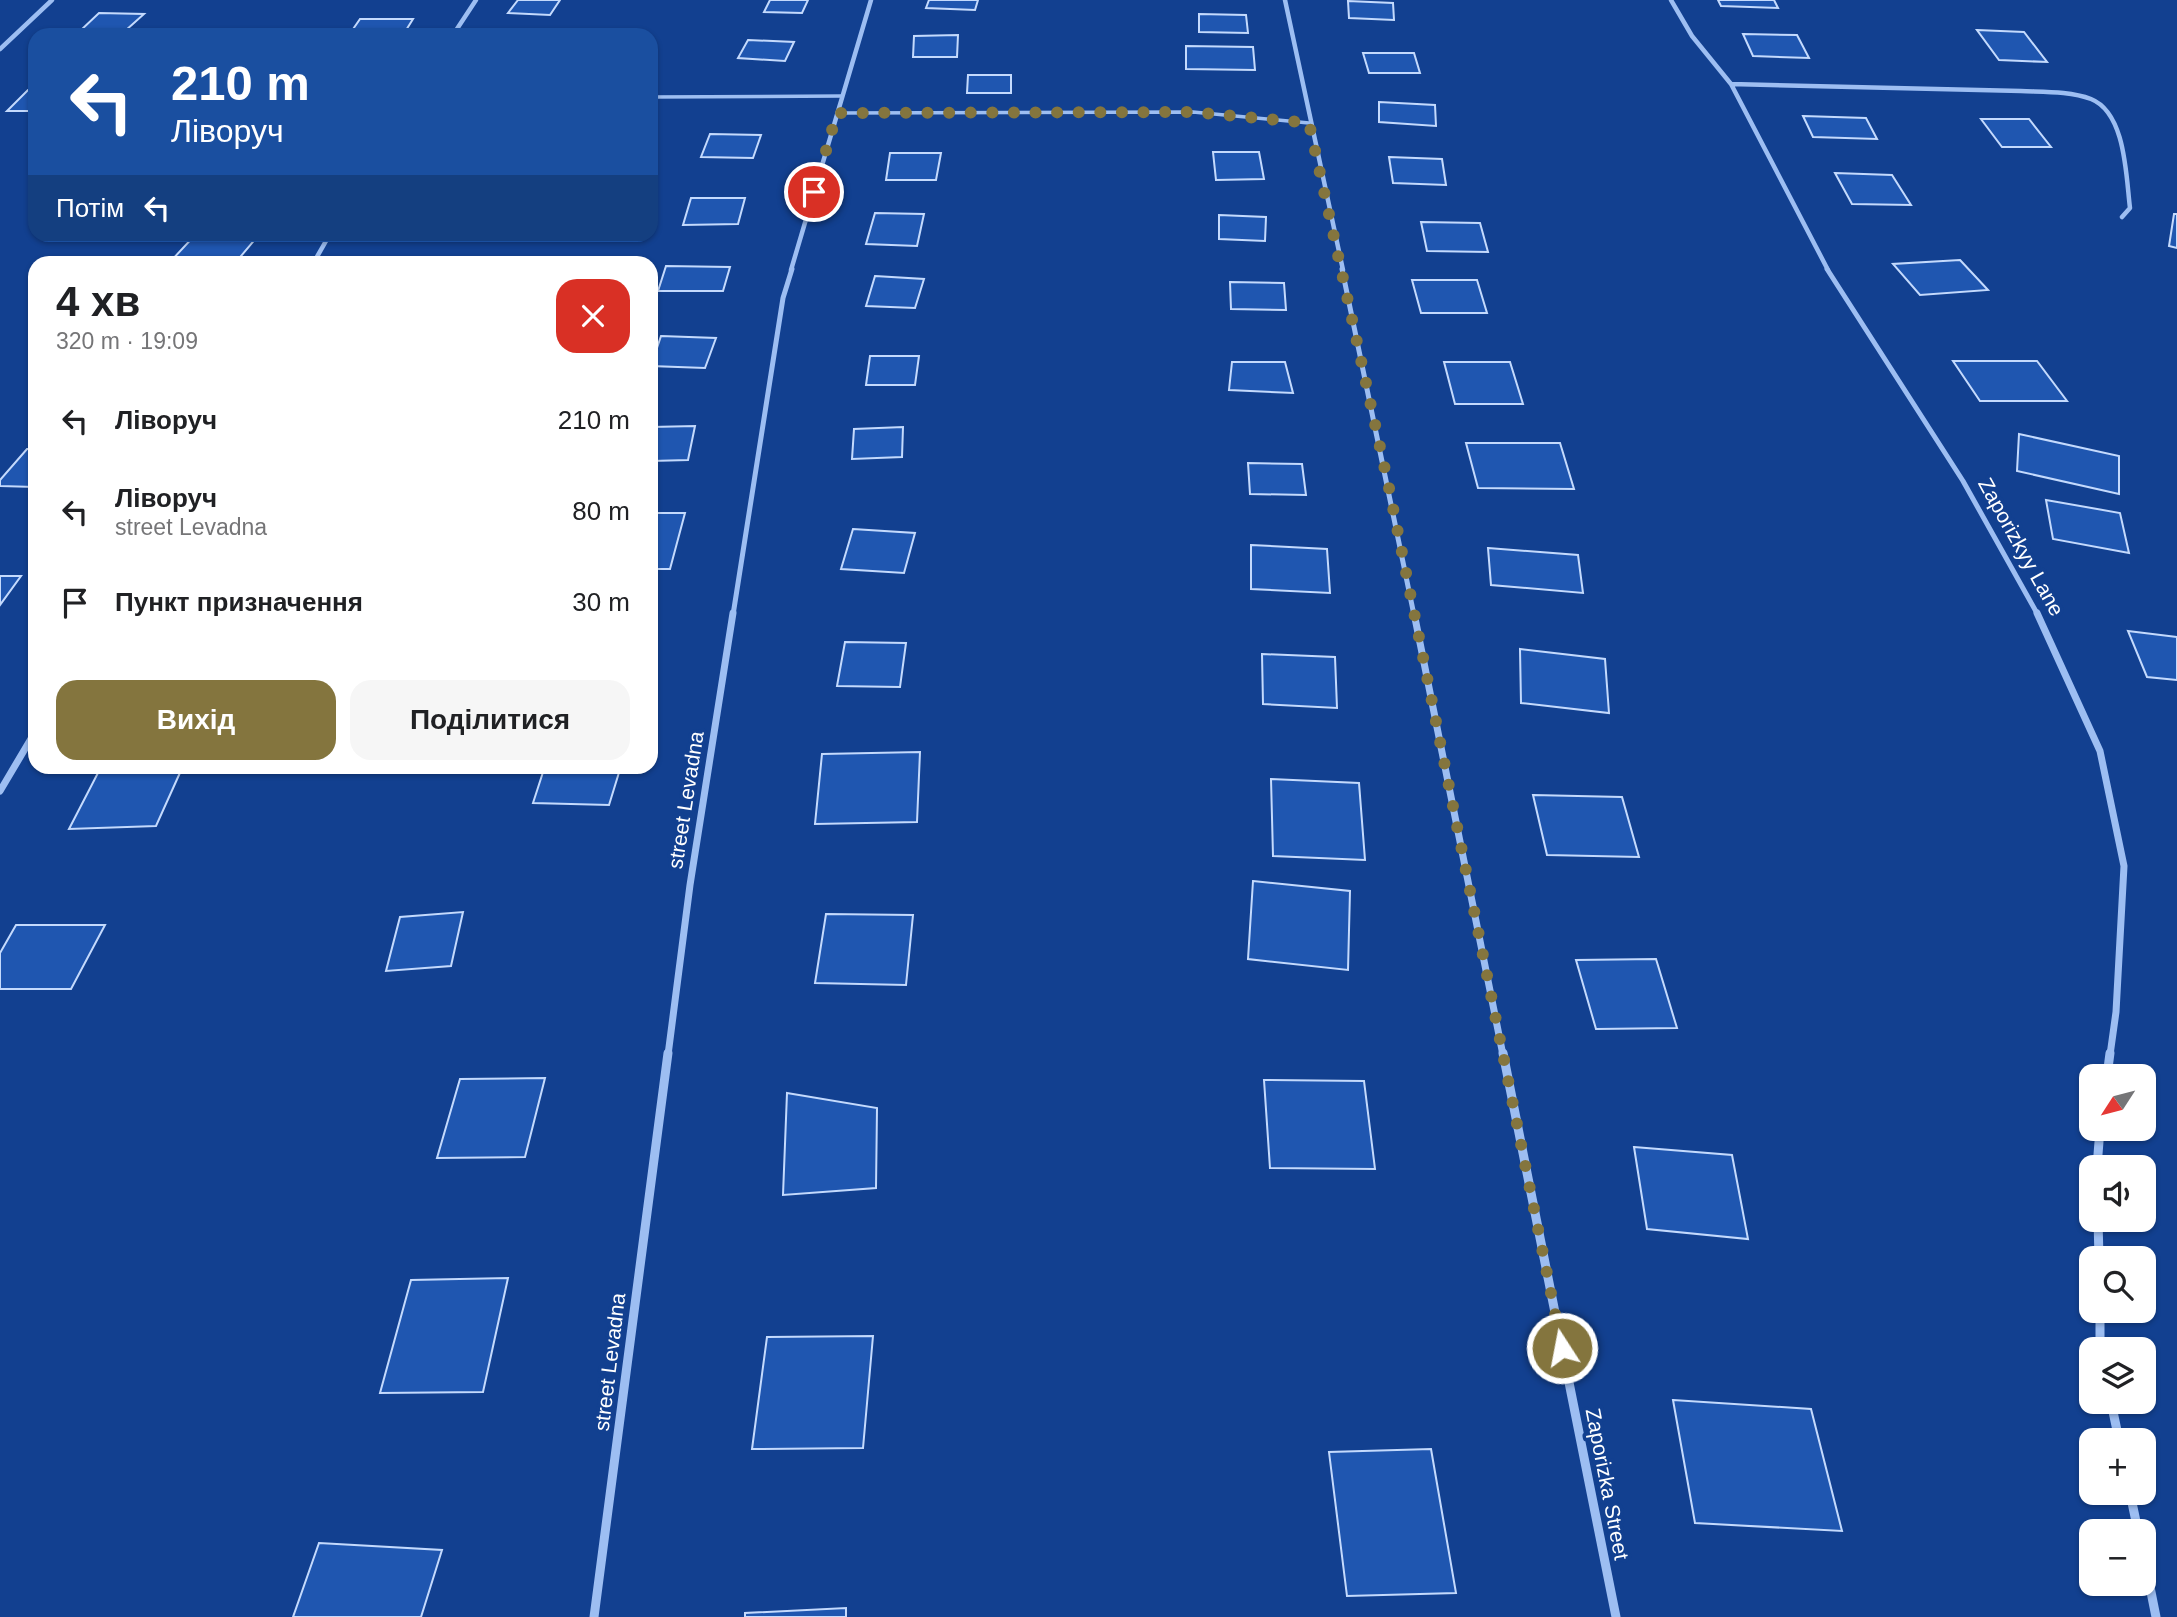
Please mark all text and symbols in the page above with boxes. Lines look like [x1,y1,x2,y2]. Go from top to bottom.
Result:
icon: left [56,56,147,147]
text: 210 m [171,56,310,110]
text: Ліворуч [171,113,284,149]
pin [784,162,844,222]
icon: arrive [795,173,833,211]
icon: left [138,189,176,227]
text: Потім [56,193,124,223]
text: 4 хв [56,278,140,325]
button: close [556,279,630,353]
text: 320 m · 19:09 [56,328,198,354]
icon: left [56,402,94,440]
text: Ліворуч [115,405,217,435]
text: 210 m [558,405,630,435]
street label: Zaporizkyy Lane [1974,474,2069,620]
text: Ліворуч [115,483,217,513]
icon: left [56,493,94,531]
text: 80 m [572,496,630,526]
text: street Levadna [115,514,267,540]
icon: arrive [56,584,94,622]
text: Пункт призначення [115,587,363,617]
text: 30 m [572,587,630,617]
button: Вихід [56,680,336,760]
button: Поділитися [350,680,630,760]
street label: street Levadna [663,729,708,870]
north arrow [2079,1064,2156,1141]
map controls [2079,1064,2156,1596]
button: sound [2079,1155,2156,1232]
button: search [2079,1246,2156,1323]
street label: street Levadna [590,1291,629,1432]
position arrow [1525,1311,1599,1385]
button: layers [2079,1337,2156,1414]
street label: Zaporizka Street [1582,1406,1634,1562]
button: + [2079,1428,2156,1505]
button: − [2079,1519,2156,1596]

